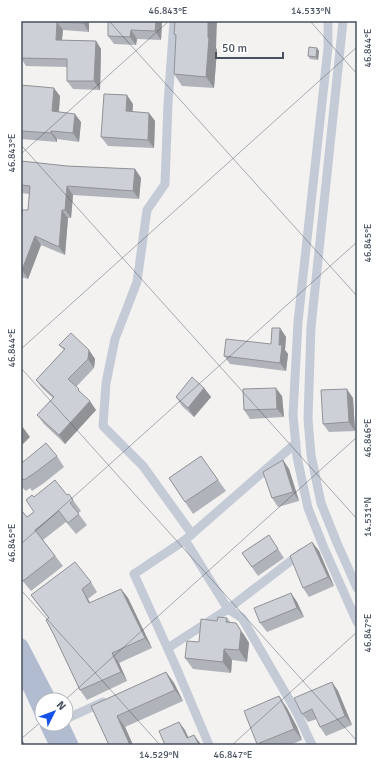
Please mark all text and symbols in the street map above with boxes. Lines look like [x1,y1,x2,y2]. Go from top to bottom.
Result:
text: 46.843°E [149,5,188,17]
text: 14.533°N [291,5,331,17]
text: 46.844°E [362,28,374,68]
scale bar [216,34,283,60]
text: 50 m [222,41,247,56]
text: 46.843°E [6,133,18,173]
text: 46.845°E [362,223,374,263]
text: 46.844°E [6,328,18,368]
text: 46.846°E [362,418,374,458]
text: 14.531°N [362,497,374,537]
text: 46.845°E [6,523,18,563]
text: 46.847°E [362,613,374,653]
north arrow [34,692,74,732]
text: N [54,698,68,713]
text: 14.529°N [139,749,179,761]
text: 46.847°E [214,749,253,761]

